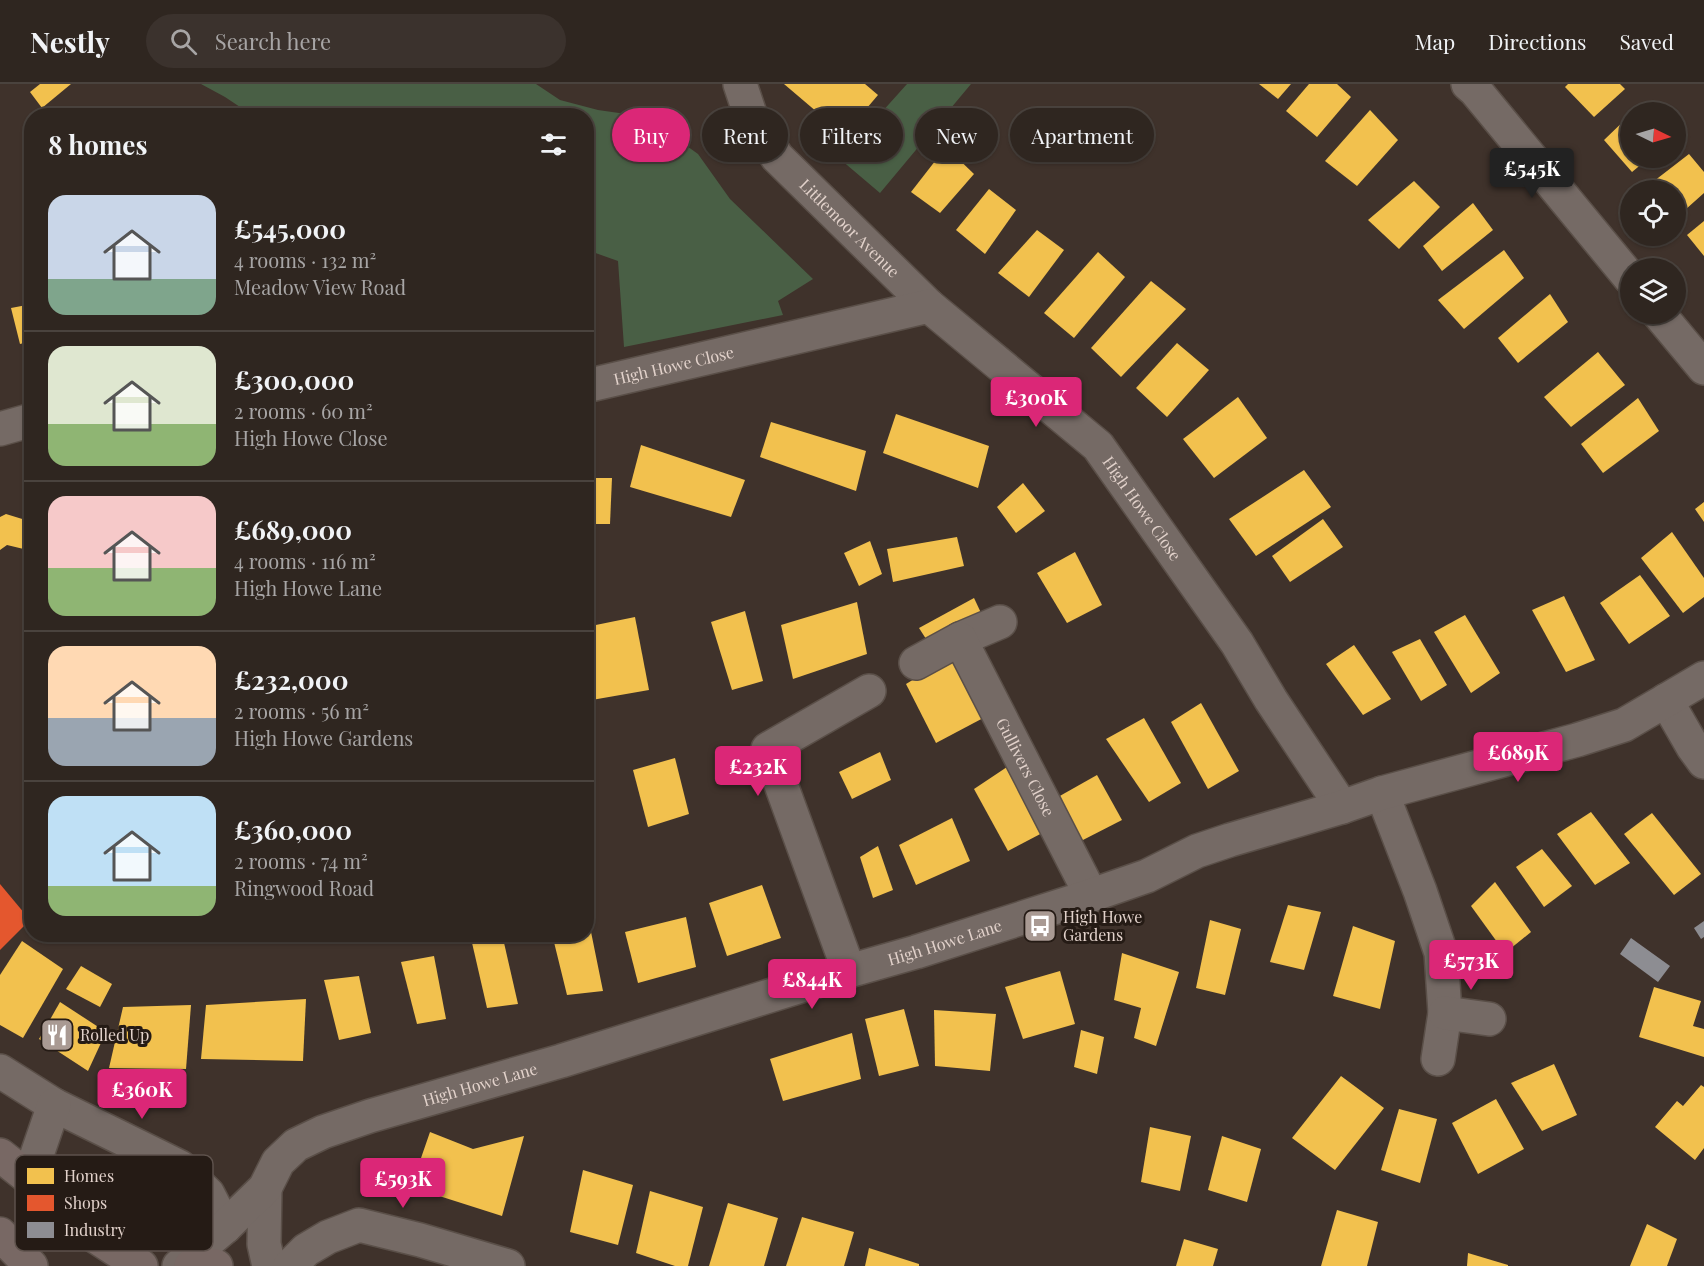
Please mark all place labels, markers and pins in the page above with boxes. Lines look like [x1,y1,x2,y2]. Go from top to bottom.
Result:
pin: £545K [1490,148,1574,199]
pin: £300K [994,377,1078,428]
pin: £689K [1476,732,1560,783]
pin: £232K [716,746,800,797]
place label: High Howe Gardens [1063,906,1142,945]
bus stop icon: High Howe Gardens [1022,908,1058,944]
pin: £573K [1429,940,1513,991]
pin: £844K [770,959,854,1010]
restaurant icon: Rolled Up [39,1017,75,1053]
place label: Rolled Up [80,1024,149,1045]
pin: £360K [100,1069,184,1120]
pin: £593K [361,1158,445,1209]

